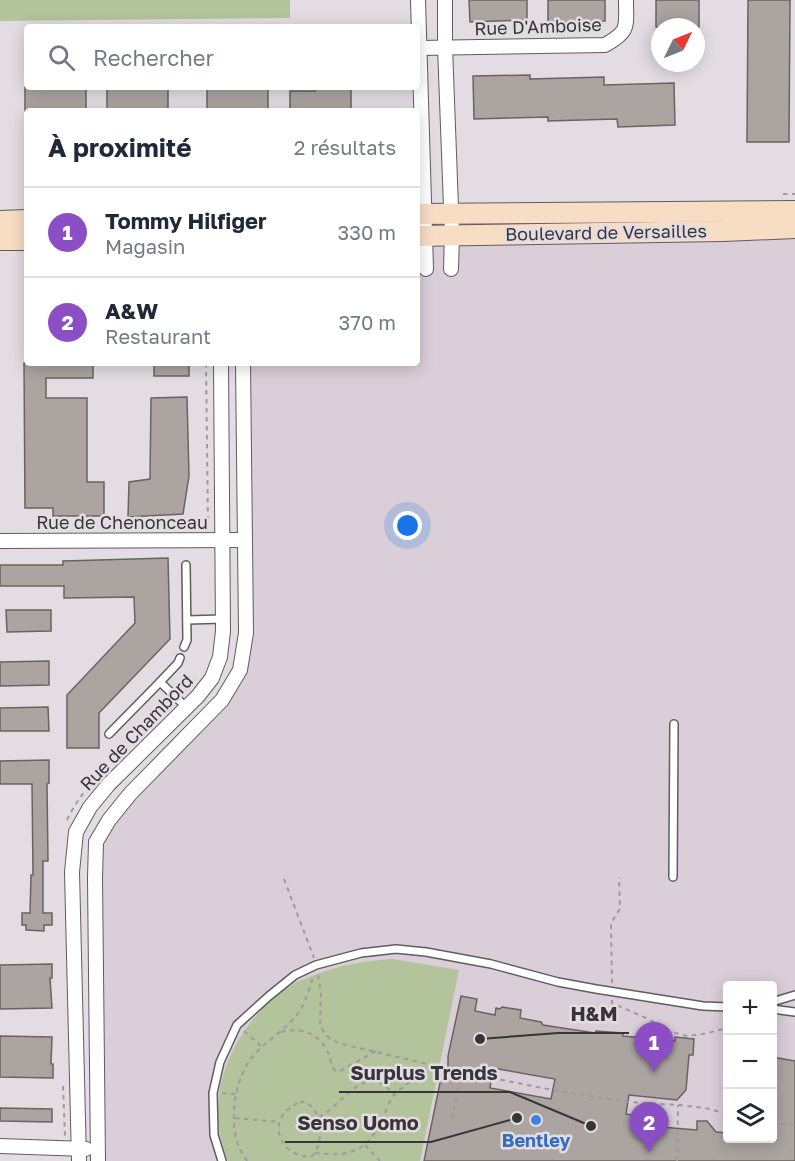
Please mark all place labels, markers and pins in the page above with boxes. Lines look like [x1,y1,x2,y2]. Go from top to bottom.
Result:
callout: H&M [558,995,629,1033]
pin: 1 [634,1022,674,1072]
callout: Surplus Trends [339,1054,510,1092]
pin: 2 [630,1102,668,1152]
callout: Senso Uomo [285,1104,431,1142]
marker: Bentley [529,1113,543,1127]
place label: Bentley [502,1129,570,1151]

